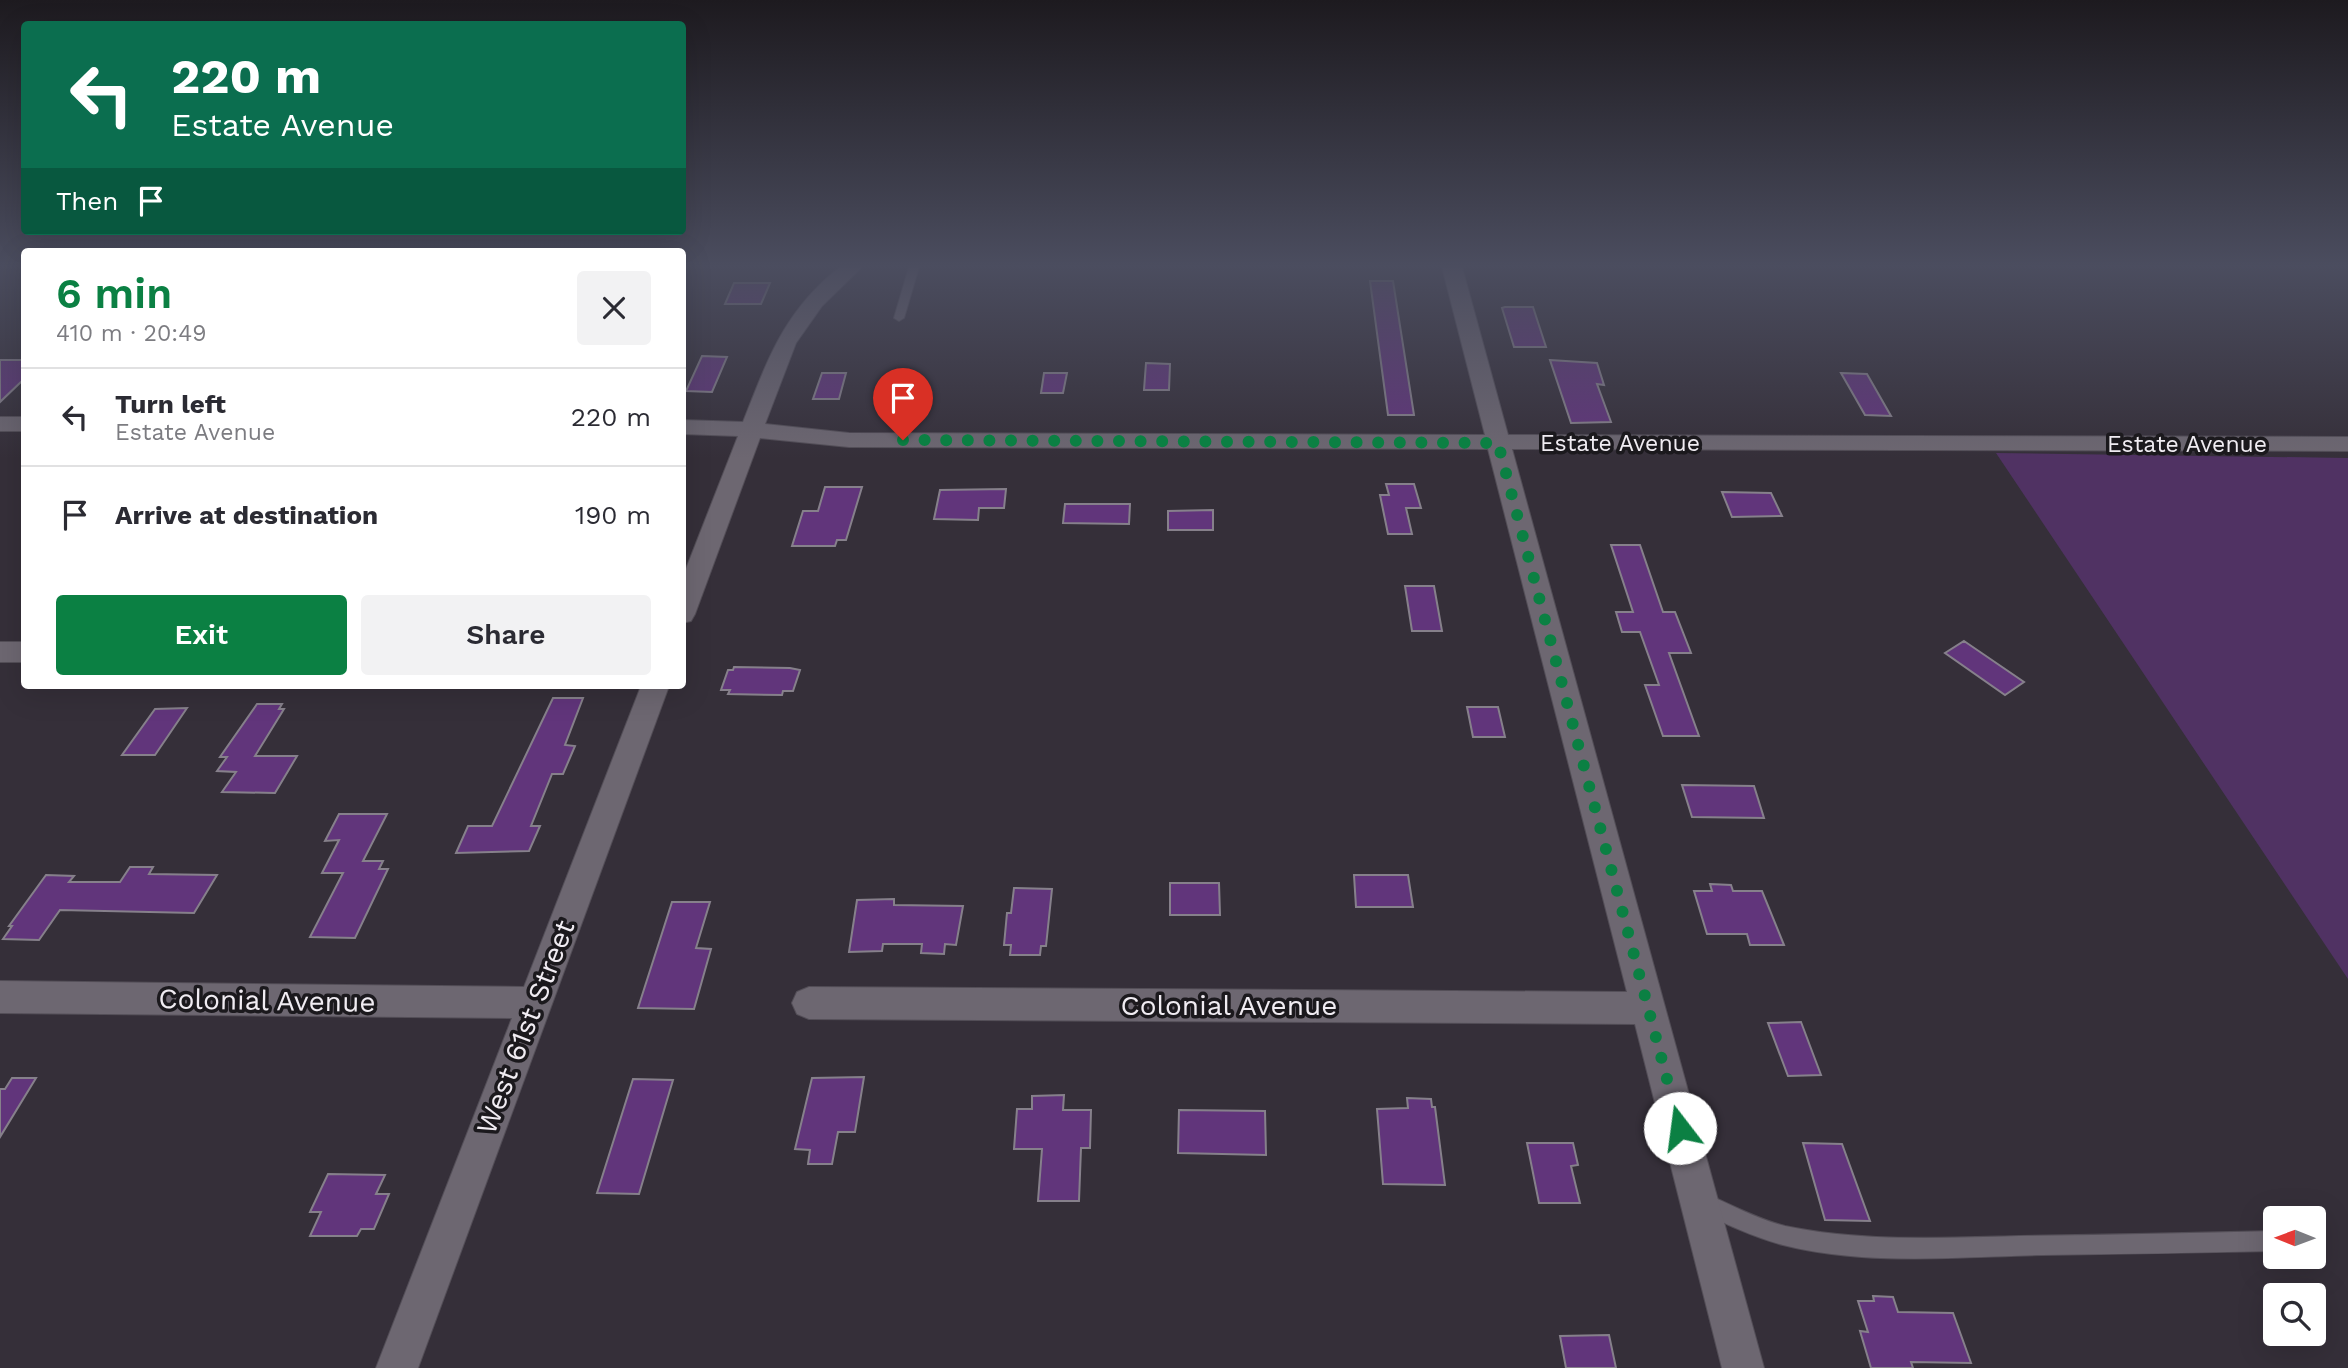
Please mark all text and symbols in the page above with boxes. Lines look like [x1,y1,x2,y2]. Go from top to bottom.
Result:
text: 220 m [171,47,321,105]
icon: left [56,49,147,140]
text: Estate Avenue [171,106,394,144]
icon: arrive [132,182,170,220]
text: Then [56,186,118,216]
text: 6 min [56,269,172,318]
button: close [577,271,651,345]
text: 410 m · 20:49 [56,320,206,347]
pin [873,368,933,440]
icon: arrive [884,379,922,417]
text: Turn left [115,389,226,419]
icon: left [56,398,94,436]
text: 220 m [571,402,651,432]
text: Estate Avenue [115,419,275,446]
street label: Estate Avenue [1540,430,1700,457]
street label: Estate Avenue [2107,431,2267,458]
icon: arrive [56,496,94,534]
text: Arrive at destination [115,500,378,530]
text: 190 m [575,500,651,530]
button: Exit [56,595,347,675]
button: Share [361,595,651,675]
street label: West 61st Street [469,915,582,1139]
street label: Colonial Avenue [158,982,376,1019]
street label: Colonial Avenue [1120,989,1338,1022]
position arrow [1643,1091,1717,1165]
north arrow [2263,1206,2326,1269]
map controls [2263,1206,2326,1346]
button: search [2263,1283,2326,1346]

